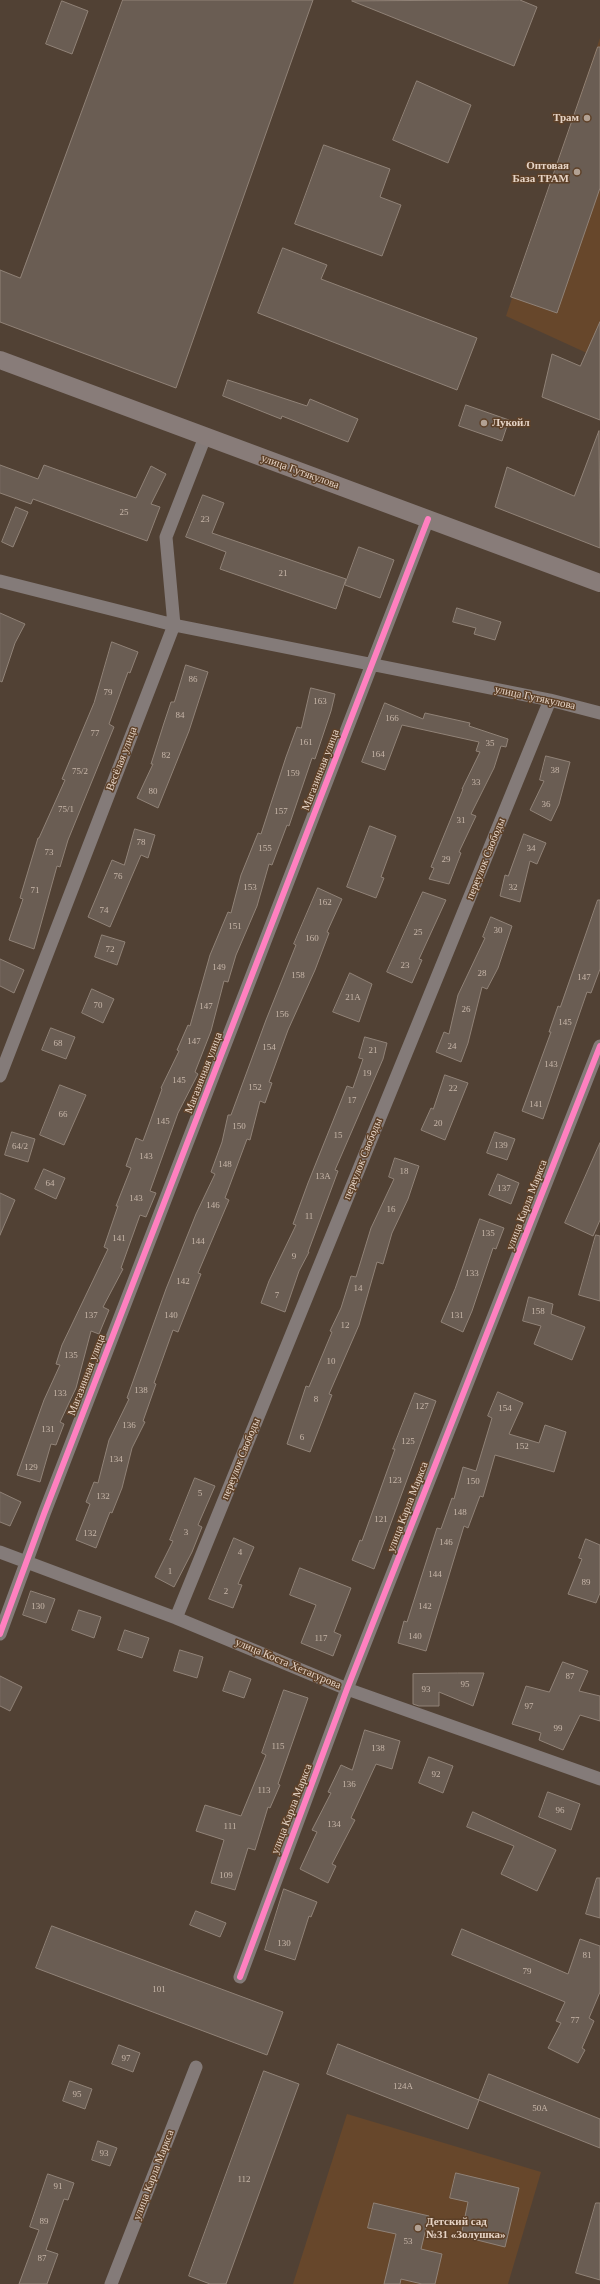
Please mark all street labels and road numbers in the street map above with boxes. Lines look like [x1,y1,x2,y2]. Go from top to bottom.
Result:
street label: улица Гутякулова [259,452,341,492]
street label: улица Гутякулова [493,683,577,713]
street label: Весёлая улица [104,725,140,793]
street label: Магазинная улица [299,728,343,812]
street label: переулок Свободы [464,816,508,902]
street label: Магазинная улица [182,1031,226,1115]
street label: переулок Свободы [341,1116,385,1202]
street label: улица Карла Маркса [504,1158,550,1252]
street label: Магазинная улица [65,1333,109,1417]
street label: переулок Свободы [219,1416,263,1502]
street label: улица Карла Маркса [385,1460,431,1554]
street label: улица Коста Хетагурова [233,1636,343,1692]
street label: улица Карла Маркса [269,1762,315,1856]
street label: улица Карла Маркса [131,2128,177,2222]

